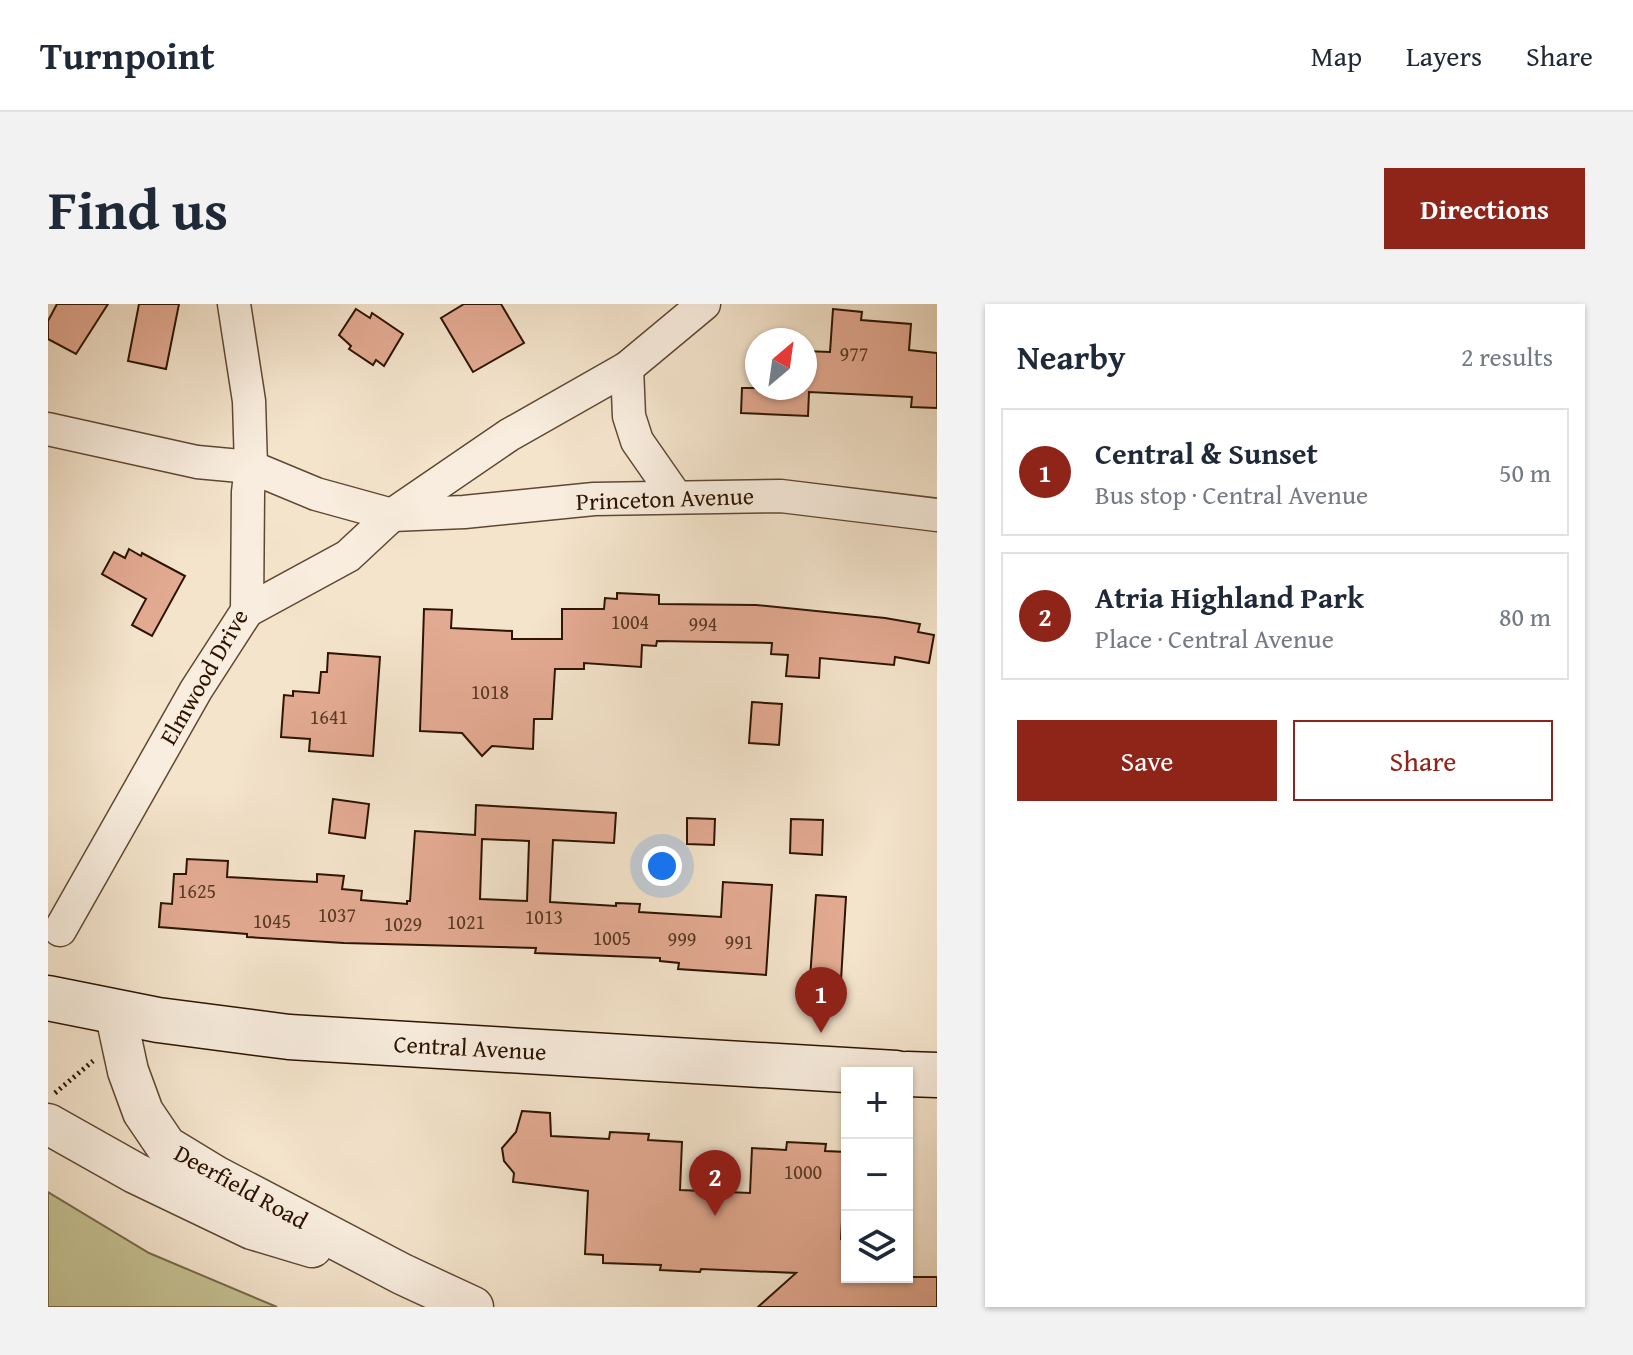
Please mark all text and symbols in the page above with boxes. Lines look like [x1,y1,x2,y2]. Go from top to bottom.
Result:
text: Turnpoint [40,27,215,83]
text: Map [1311,35,1362,76]
text: Layers [1406,35,1482,76]
text: Share [1526,35,1593,76]
text: Find us [48,167,228,250]
button: Directions [1384,168,1585,249]
north arrow [745,328,817,400]
text: Nearby [1017,332,1126,381]
text: 2 results [1461,337,1553,376]
house number: 977 [840,339,868,368]
text: Central & Sunset [1095,431,1318,475]
text: 1 [1038,453,1052,492]
text: 50 m [1499,453,1551,492]
text: Bus stop · Central Avenue [1095,475,1368,514]
street label: Princeton Avenue [575,478,755,519]
text: Atria Highland Park [1095,575,1364,619]
text: 2 [1038,597,1052,636]
text: 80 m [1499,597,1551,636]
street label: Elmwood Drive [151,602,257,751]
house number: 1004 [611,607,649,636]
house number: 994 [689,609,717,638]
text: Place · Central Avenue [1095,619,1334,658]
house number: 1018 [471,677,509,706]
house number: 1641 [310,702,348,731]
button: Save [1017,720,1277,801]
button: Share [1293,720,1553,801]
your location [642,846,682,886]
house number: 1625 [178,876,216,905]
house number: 1037 [318,900,356,929]
house number: 1013 [525,902,563,931]
house number: 1045 [253,906,291,935]
house number: 1021 [447,907,485,936]
house number: 1029 [384,909,422,938]
house number: 1005 [593,923,631,952]
house number: 999 [668,924,696,953]
house number: 991 [725,927,753,956]
pin: 1 [795,967,847,1033]
street label: Central Avenue [393,1026,547,1069]
map controls [841,1067,913,1283]
button: + [841,1067,913,1139]
street label: Deerfield Road [168,1135,314,1238]
button: − [841,1139,913,1211]
pin: 2 [689,1150,741,1216]
house number: 1000 [784,1157,822,1186]
button: layers [841,1211,913,1283]

